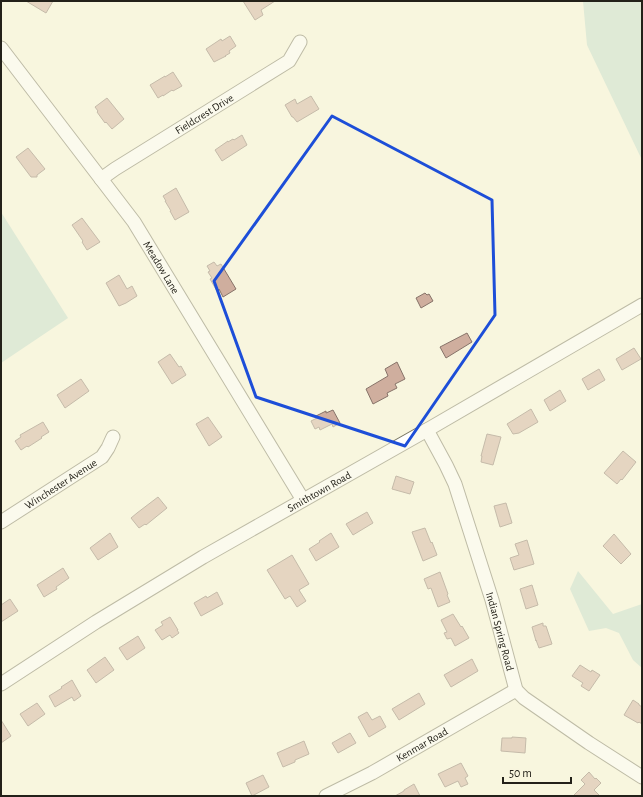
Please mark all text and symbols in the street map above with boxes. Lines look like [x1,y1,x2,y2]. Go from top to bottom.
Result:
street label: Fieldcrest Drive [173,92,235,136]
street label: Meadow Lane [141,239,181,296]
street label: Winchester Avenue [23,457,99,511]
street label: Smithtown Road [286,469,353,514]
street label: Indian Spring Road [484,591,516,672]
street label: Kenmar Road [394,725,450,764]
scale bar [503,759,571,785]
text: 50 m [509,767,532,779]

